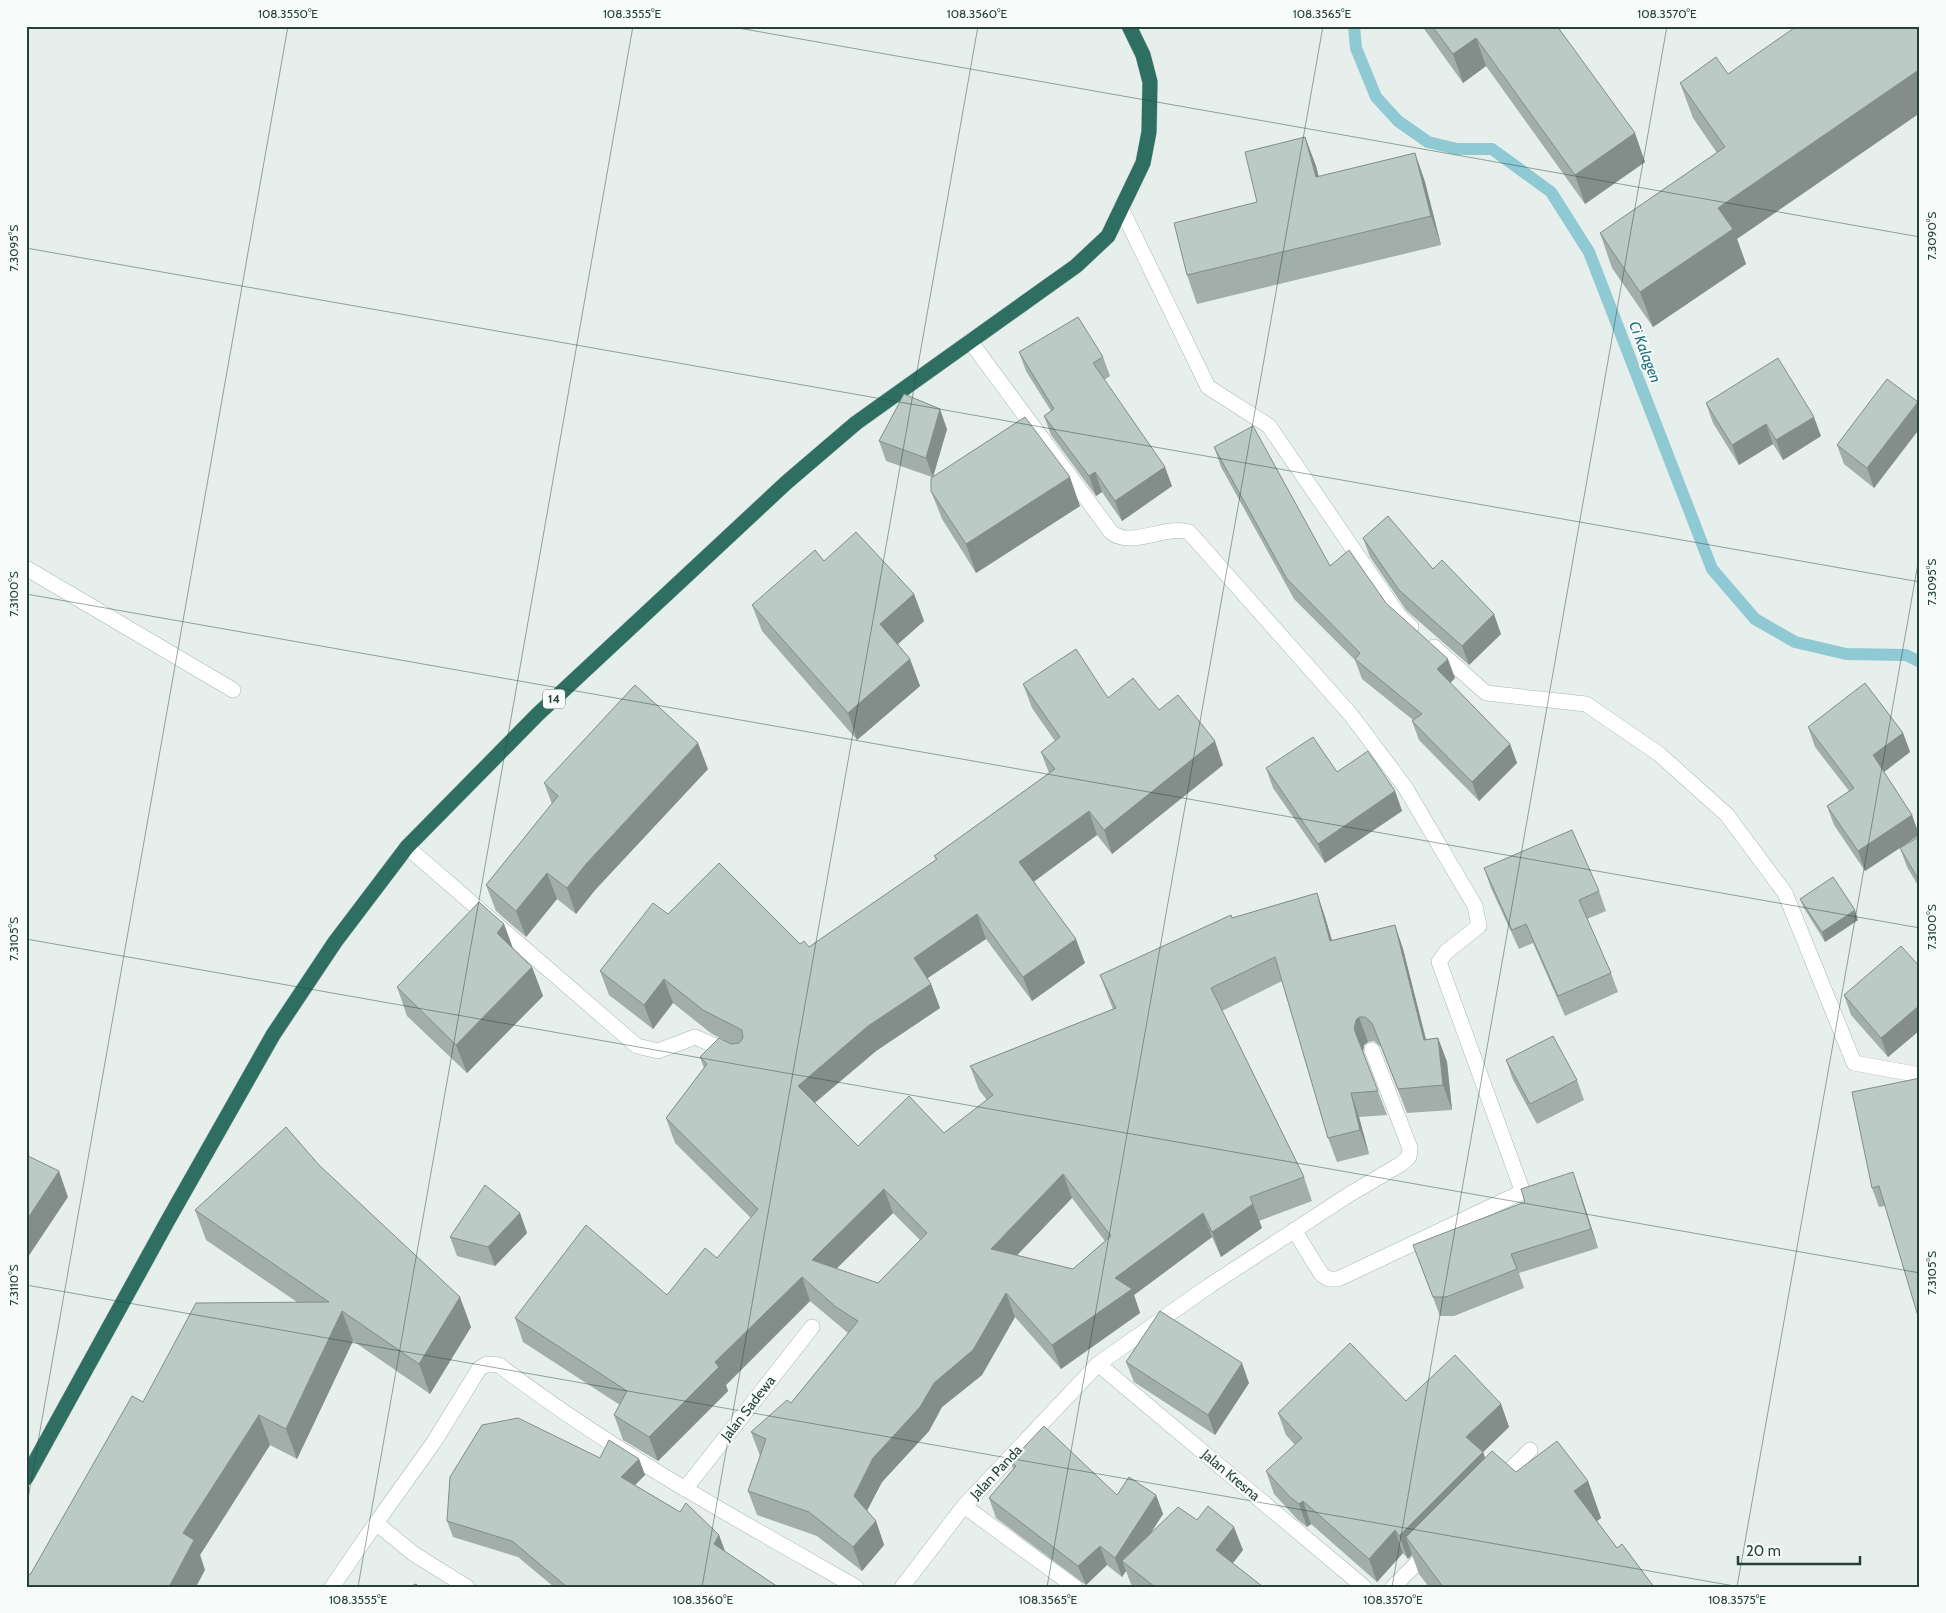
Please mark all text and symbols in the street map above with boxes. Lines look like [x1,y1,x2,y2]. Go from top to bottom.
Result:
text: 108.3550°E [258,6,318,21]
text: 108.3555°E [603,6,661,21]
text: 108.3560°E [947,6,1008,21]
text: 108.3565°E [1293,6,1352,21]
text: 108.3570°E [1637,6,1697,21]
text: 7.3090°S [1924,212,1939,260]
text: 7.3095°S [6,225,21,271]
water label: Ci Kalagen [1625,319,1665,385]
text: 7.3095°S [1924,559,1939,605]
text: 7.3100°S [6,571,21,617]
road number: 14 [543,690,565,709]
text: 7.3100°S [1924,904,1939,950]
text: 7.3105°S [6,917,21,961]
text: 7.3105°S [1924,1251,1939,1295]
text: 7.3110°S [6,1264,21,1306]
street label: Jalan Sadewa [716,1372,779,1445]
street label: Jalan Panda [966,1441,1026,1504]
street label: Jalan Kresna [1197,1445,1264,1505]
scale bar [1738,1533,1861,1565]
text: 20 m [1746,1542,1781,1560]
text: 108.3555°E [329,1592,387,1607]
text: 108.3560°E [673,1592,734,1607]
text: 108.3565°E [1019,1592,1078,1607]
text: 108.3570°E [1363,1592,1423,1607]
text: 108.3575°E [1708,1592,1766,1607]

